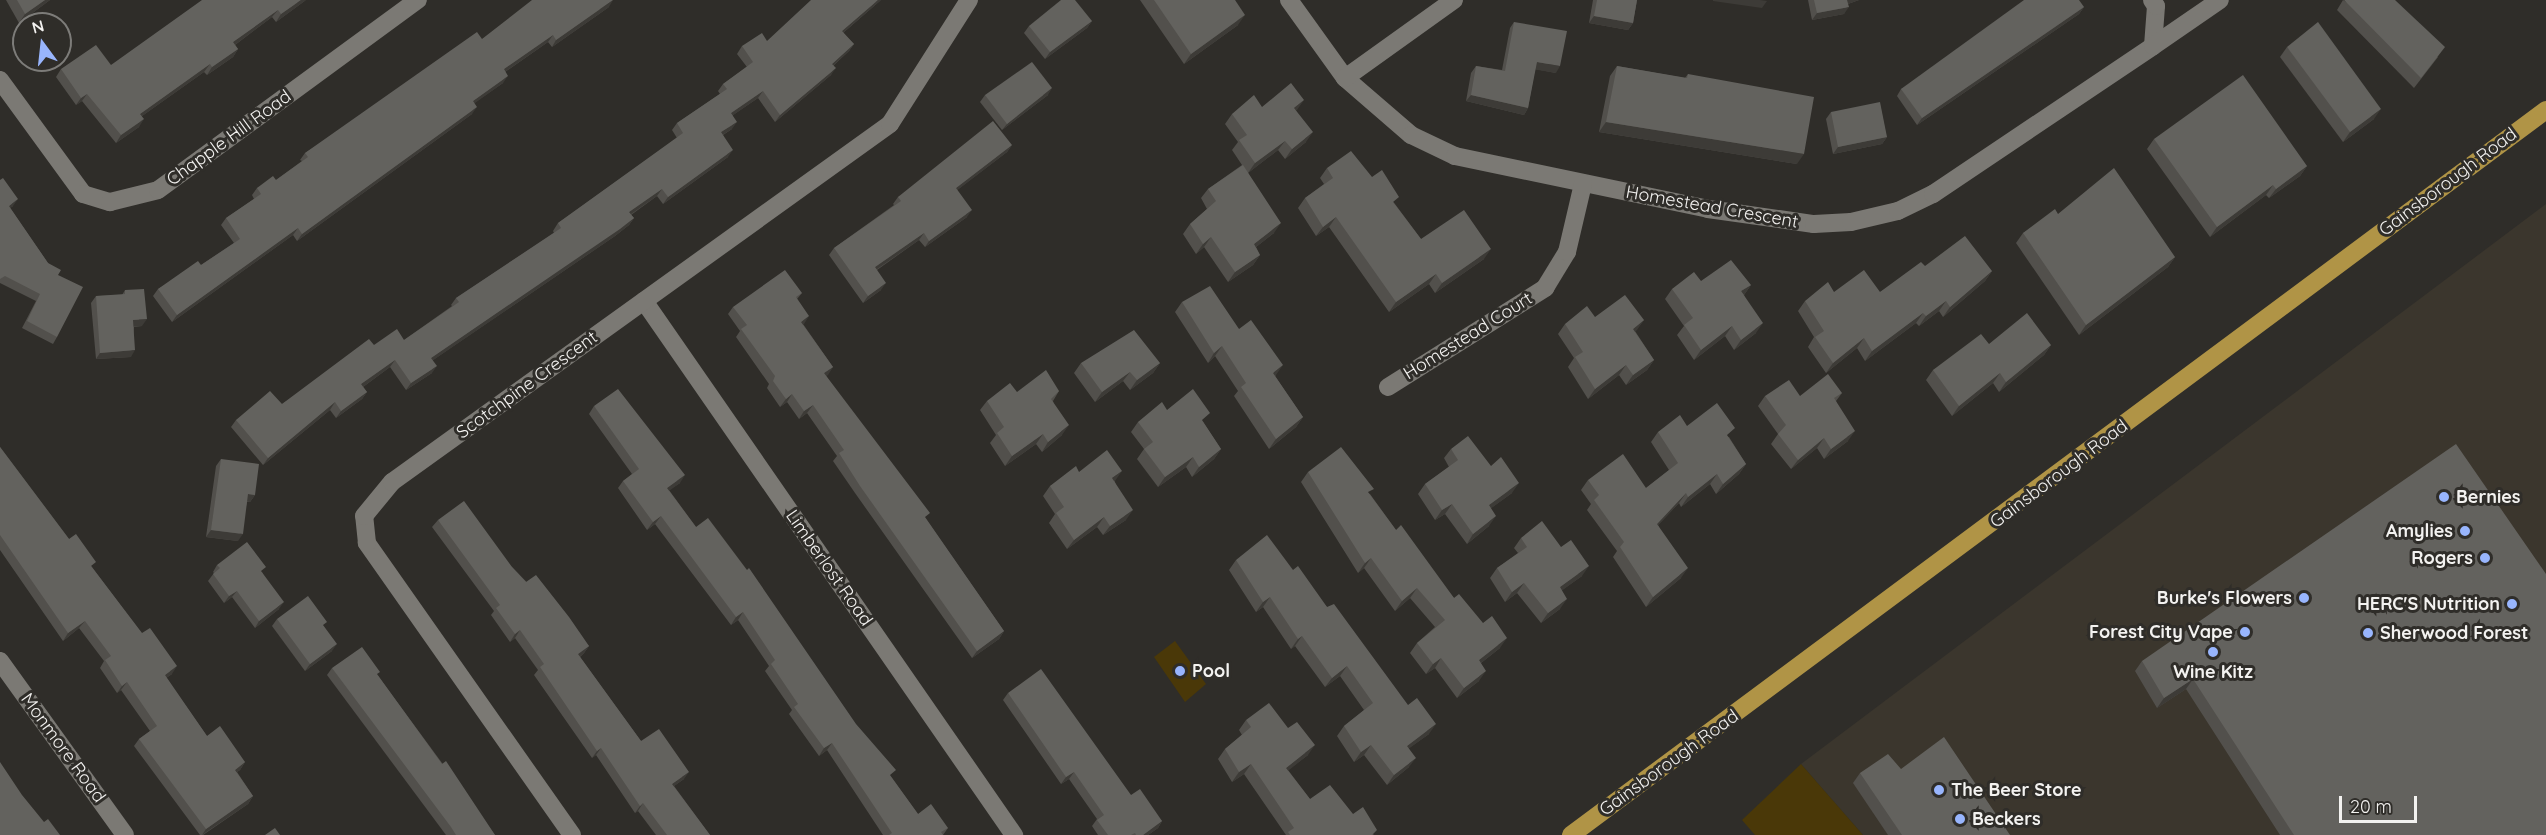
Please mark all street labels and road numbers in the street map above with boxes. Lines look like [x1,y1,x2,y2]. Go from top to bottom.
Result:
street label: Chapple Hill Road [163,86,295,190]
street label: Gainsborough Road [2375,123,2521,241]
street label: Homestead Crescent [1624,181,1800,233]
street label: Homestead Court [1400,288,1536,384]
street label: Scotchpine Crescent [452,327,602,443]
street label: Gainsborough Road [1986,415,2132,533]
street label: Limberlost Road [781,506,877,630]
street label: Monmore Road [16,689,110,807]
street label: Gainsborough Road [1595,705,1743,821]

